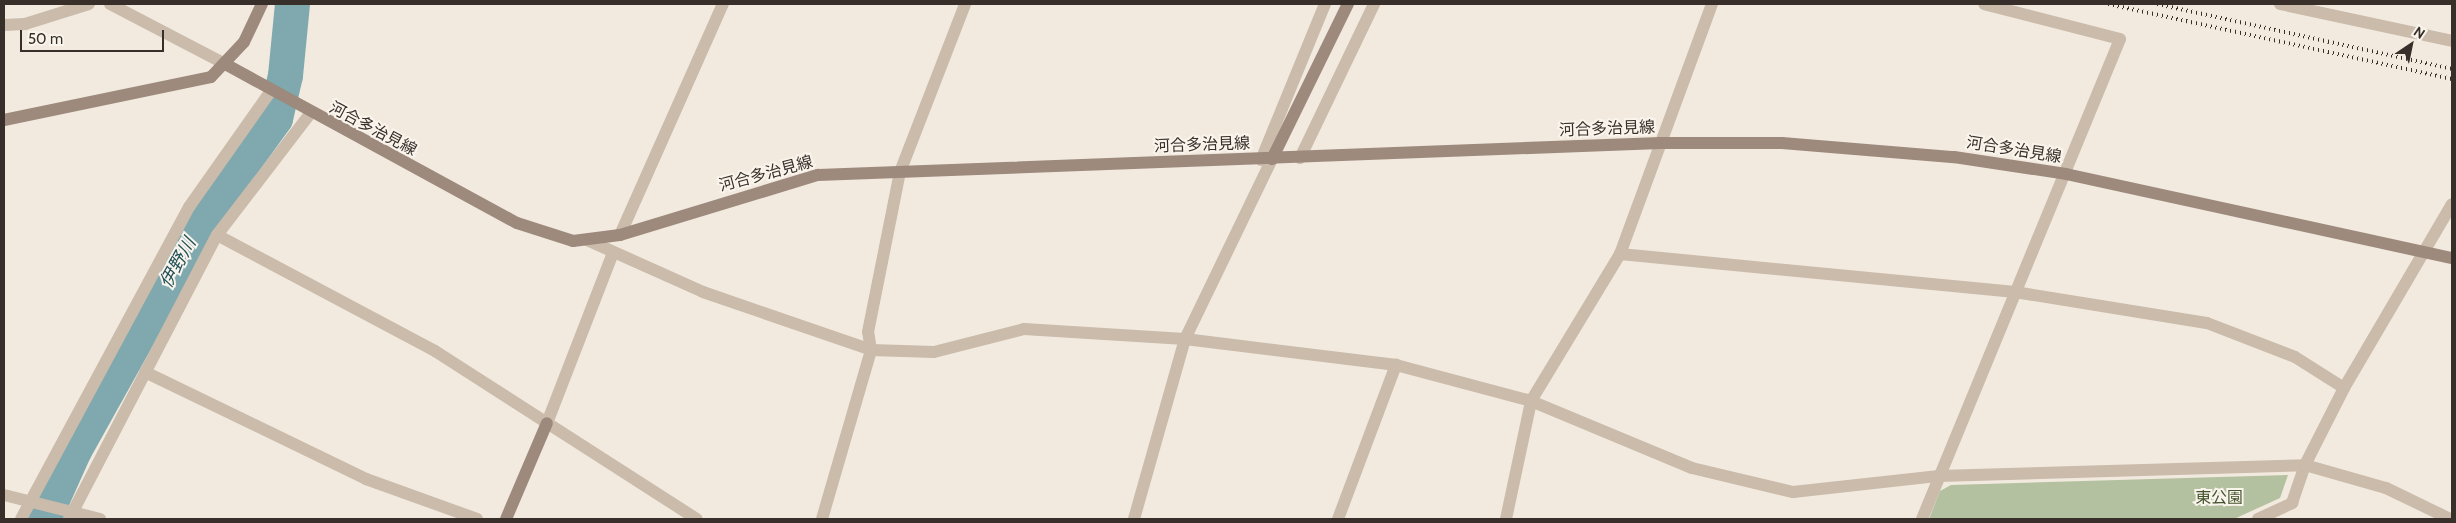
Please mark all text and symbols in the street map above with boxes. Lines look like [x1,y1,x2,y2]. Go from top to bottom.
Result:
scale bar [22,20,166,52]
north arrow [2386,20,2436,70]
text: N [2410,22,2429,43]
text: 50 m [28,30,63,48]
street label: 河合多治見線 [326,98,420,160]
street label: 河合多治見線 [1559,118,1655,140]
street label: 河合多治見線 [1965,133,2063,167]
street label: 河合多治見線 [1154,134,1250,156]
street label: 河合多治見線 [717,152,815,196]
water label: 伊野川 [155,234,201,292]
park label: 東公園 [2195,488,2243,508]

